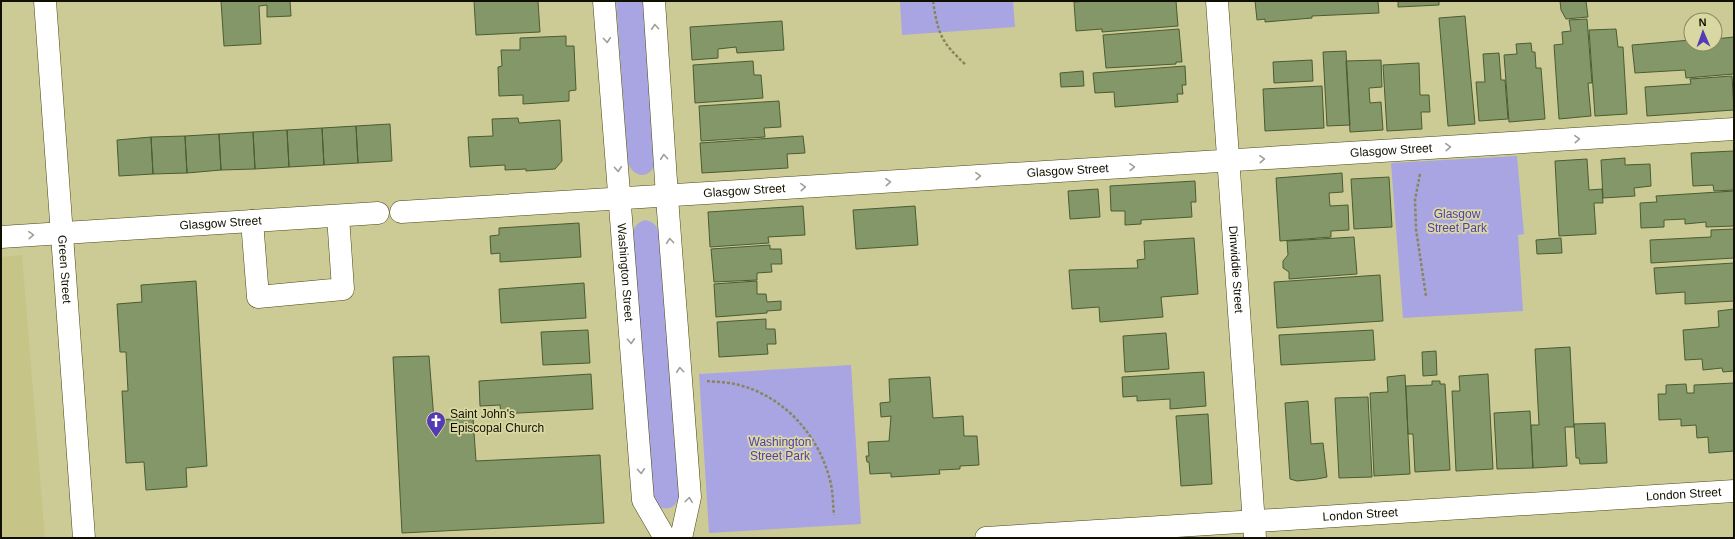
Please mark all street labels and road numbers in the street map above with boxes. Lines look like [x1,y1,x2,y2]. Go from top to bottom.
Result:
street label: Glasgow Street [1350,141,1433,160]
street label: Glasgow Street [1026,161,1110,180]
street label: Glasgow Street [703,181,786,200]
street label: Glasgow Street [179,213,263,233]
street label: Washington Street [614,223,636,322]
street label: Dinwiddie Street [1226,225,1246,314]
street label: Green Street [55,234,74,305]
street label: London Street [1645,485,1722,504]
street label: London Street [1322,505,1399,524]

